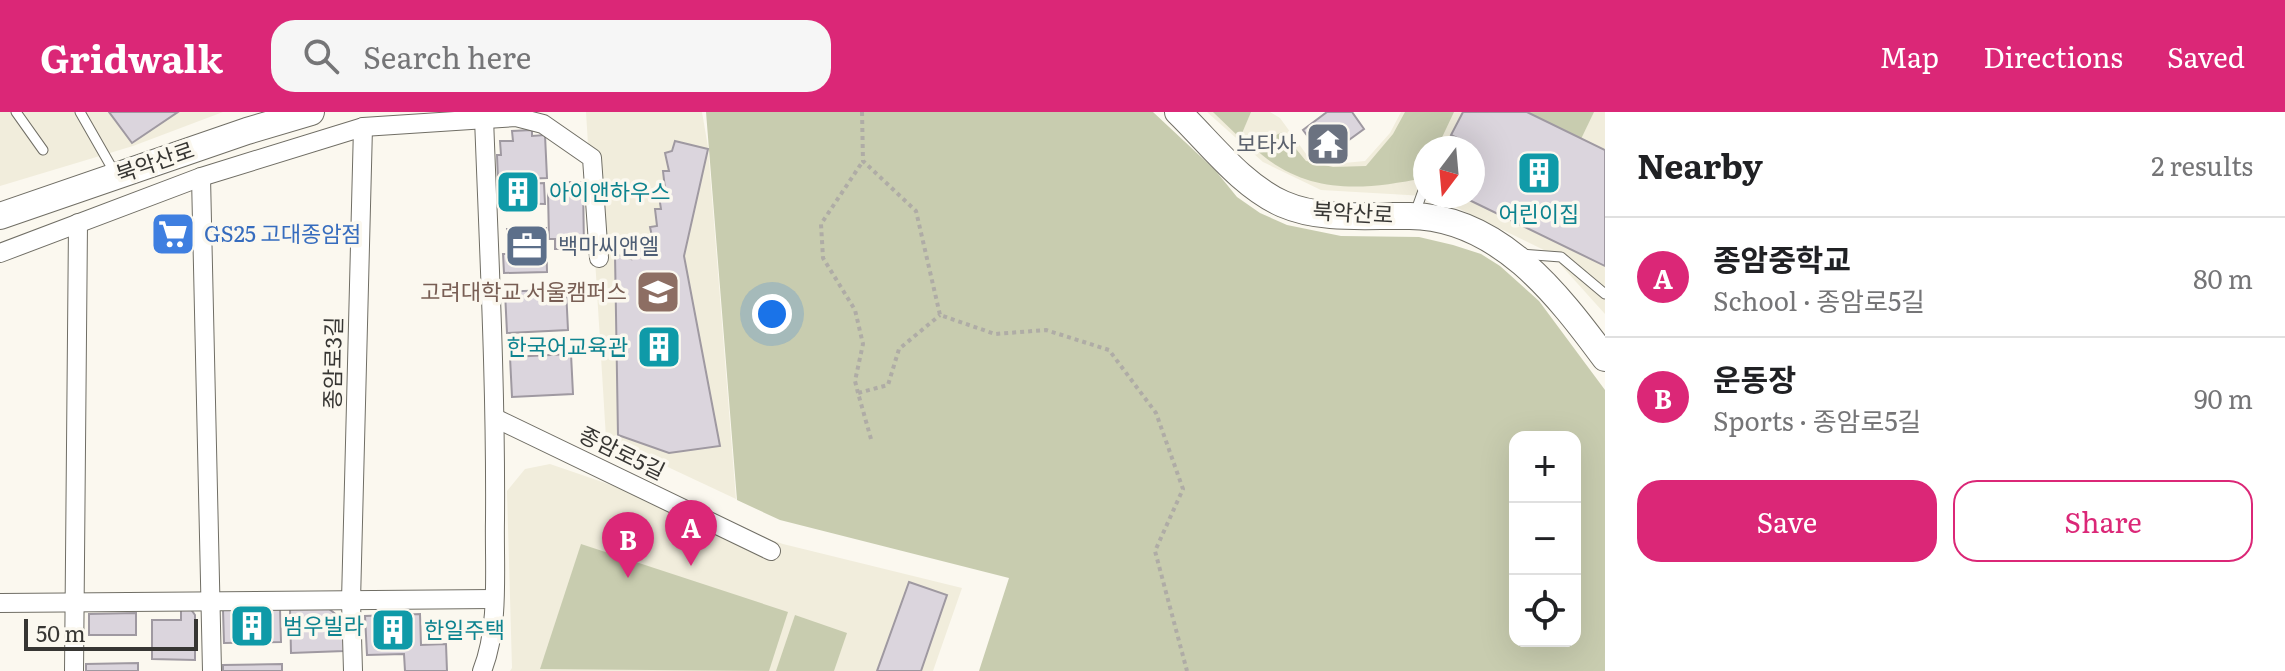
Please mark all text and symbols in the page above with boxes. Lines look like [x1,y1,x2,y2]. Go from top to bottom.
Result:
search box [271,20,831,92]
text: Gridwalk [40,28,223,85]
icon: search [299,34,343,78]
text: Search here [363,34,531,78]
text: Map [1880,35,1939,77]
text: Directions [1983,35,2123,77]
text: Saved [2167,35,2245,77]
temple icon: 보타사 [1304,120,1352,168]
place label: 보타사 [1236,126,1297,159]
street label: 북악산로 [111,132,198,189]
north arrow [1413,136,1485,208]
text: Nearby [1637,139,1763,189]
text: 2 results [2151,145,2253,184]
building icon: 어린이집 [1515,149,1563,197]
building icon: 아이앤하우스 [494,168,542,216]
place label: 아이앤하우스 [549,174,670,207]
street label: 북악산로 [1312,193,1394,230]
place label: 어린이집 [1499,196,1579,229]
supermarket icon: GS25 고대종암점 [149,210,197,258]
place label: GS25 고대종암점 [204,216,362,249]
office icon: 백마씨앤엘 [503,222,551,270]
place label: 백마씨앤엘 [558,228,659,261]
text: 종암중학교 [1713,236,1851,280]
text: A [1653,258,1673,297]
text: 80 m [2193,258,2253,297]
school or university icon: 고려대학교 서울캠퍼스 [634,268,682,316]
place label: 고려대학교 서울캠퍼스 [420,274,627,307]
text: School · 종암로5길 [1713,280,1925,319]
your location [752,294,792,334]
street label: 종암로3길 [314,316,349,410]
building icon: 한국어교육관 [635,323,683,371]
place label: 한국어교육관 [507,329,628,362]
text: 운동장 [1713,356,1796,400]
text: B [1654,378,1672,417]
text: 90 m [2194,378,2253,417]
text: Sports · 종암로5길 [1713,400,1922,439]
street label: 종암로5길 [574,417,671,487]
map controls [1509,431,1581,647]
button: + [1509,431,1581,503]
button: Save [1637,480,1937,562]
button: Share [1953,480,2253,562]
pin: A [665,500,717,566]
button: − [1509,503,1581,575]
pin: B [602,512,654,578]
button: locate [1509,575,1581,647]
building icon: 범우빌라 [228,602,276,650]
building icon: 한일주택 [369,606,417,654]
place label: 범우빌라 [283,608,364,641]
place label: 한일주택 [424,612,505,645]
scale bar [24,615,198,651]
text: 50 m [36,616,86,649]

